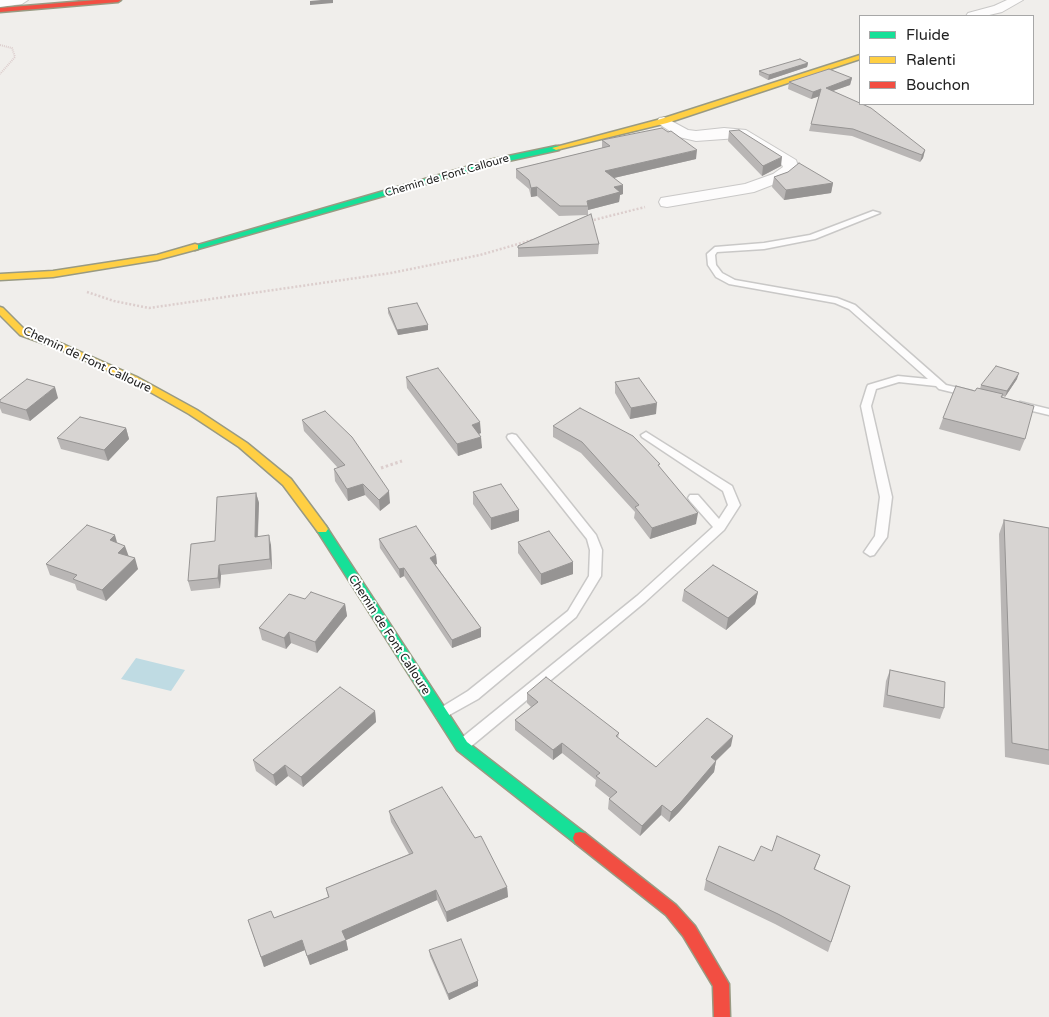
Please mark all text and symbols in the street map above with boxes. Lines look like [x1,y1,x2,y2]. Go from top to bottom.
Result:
legend [859,15,1034,105]
text: Fluide [906,26,950,44]
text: Ralenti [906,51,956,69]
text: Bouchon [906,76,970,94]
street label: Chemin de Font Calloure [383,152,511,200]
street label: Chemin de Font Calloure [20,324,154,396]
street label: Chemin de Font Calloure [345,572,433,698]

